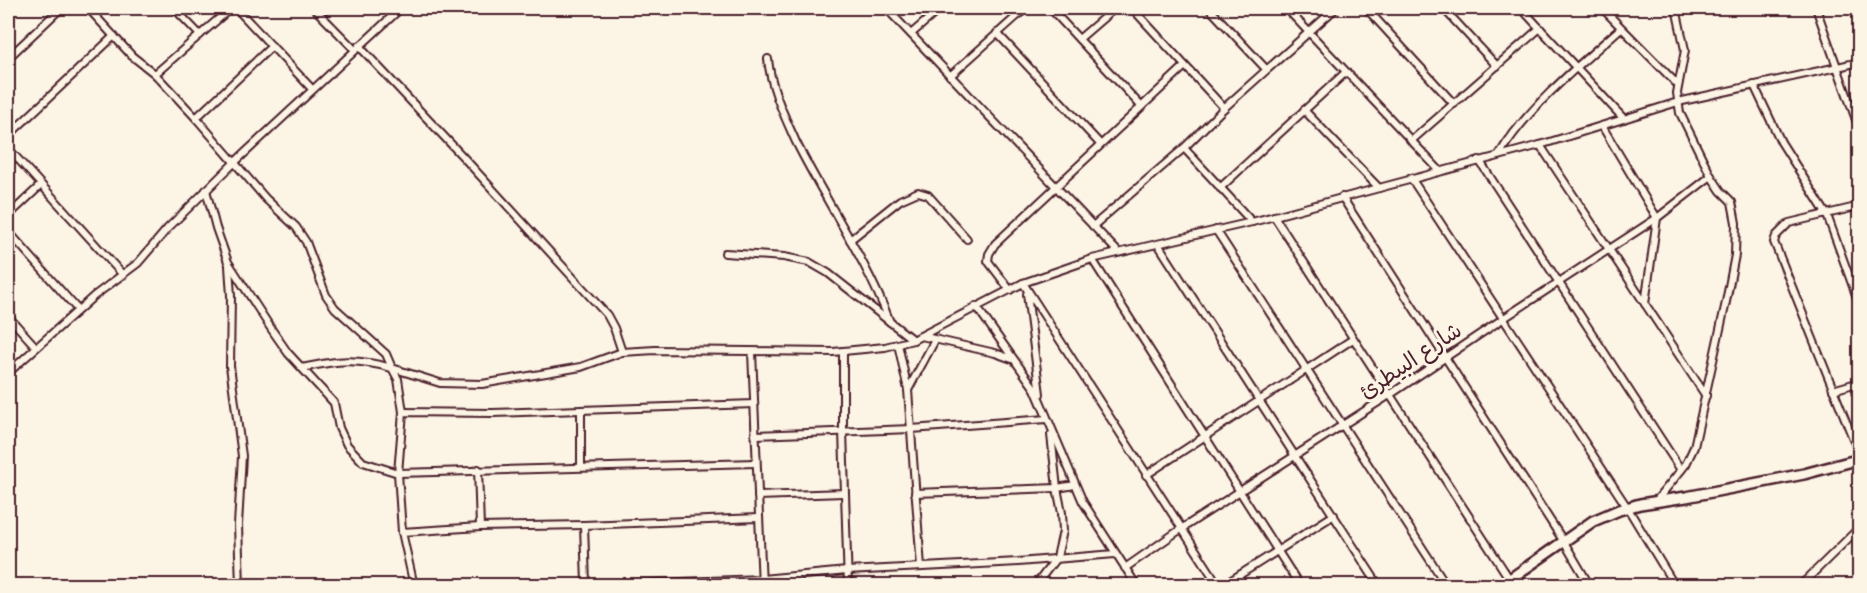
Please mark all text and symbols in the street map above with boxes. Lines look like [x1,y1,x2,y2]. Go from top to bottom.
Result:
street label: شارع البيطرئ [1353,315,1468,406]

